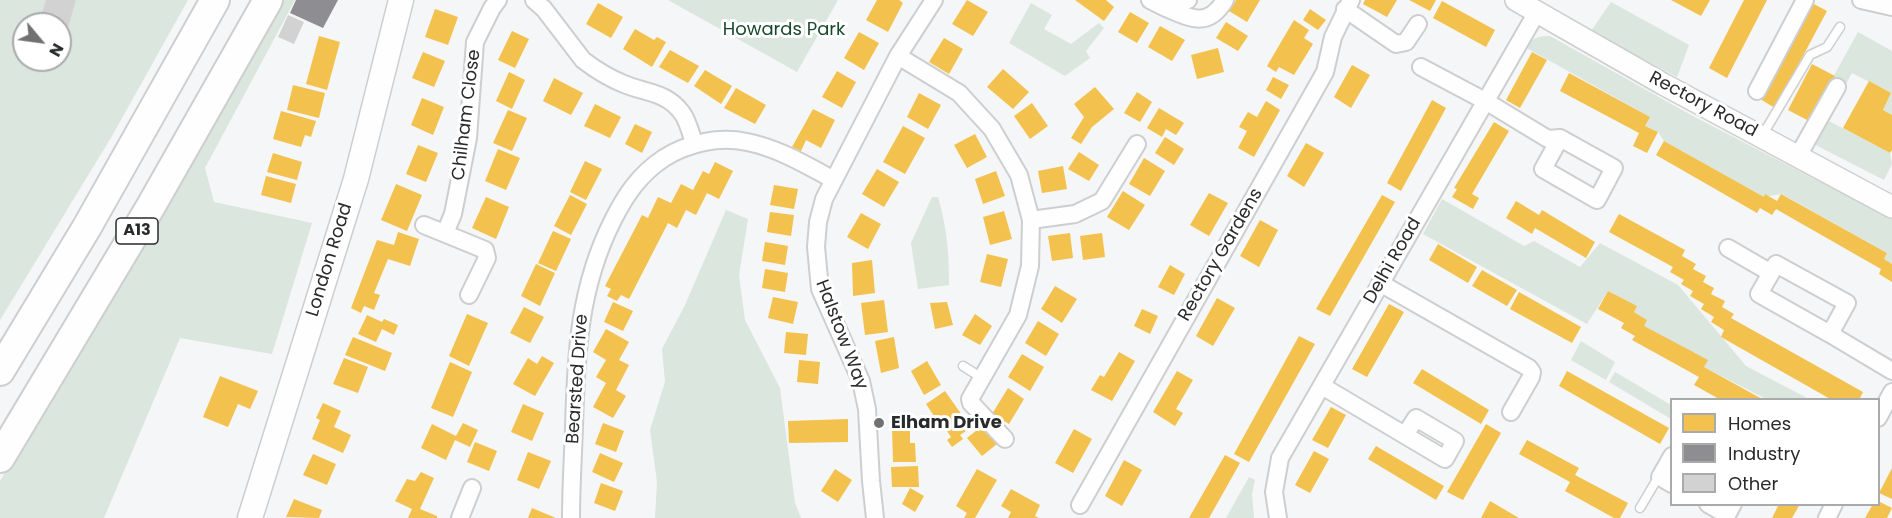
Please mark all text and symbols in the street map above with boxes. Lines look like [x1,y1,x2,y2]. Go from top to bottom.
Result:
north arrow [12,12,72,72]
park label: Howards Park [723,19,845,41]
text: N [43,39,69,61]
street label: Chilham Close [448,48,486,182]
street label: Rectory Road [1645,67,1761,143]
street label: Rectory Gardens [1174,185,1268,325]
street label: London Road [302,201,358,319]
street label: Delhi Road [1360,214,1426,308]
road number: A13 [116,218,158,244]
street label: Halstow Way [810,277,872,393]
street label: Bearsted Drive [563,313,593,445]
legend [1670,398,1880,506]
text: Homes [1728,411,1791,436]
place label: Elham Drive [891,412,1002,434]
marker: Elham Drive [872,416,886,430]
text: Industry [1728,441,1800,466]
text: Other [1728,471,1778,496]

